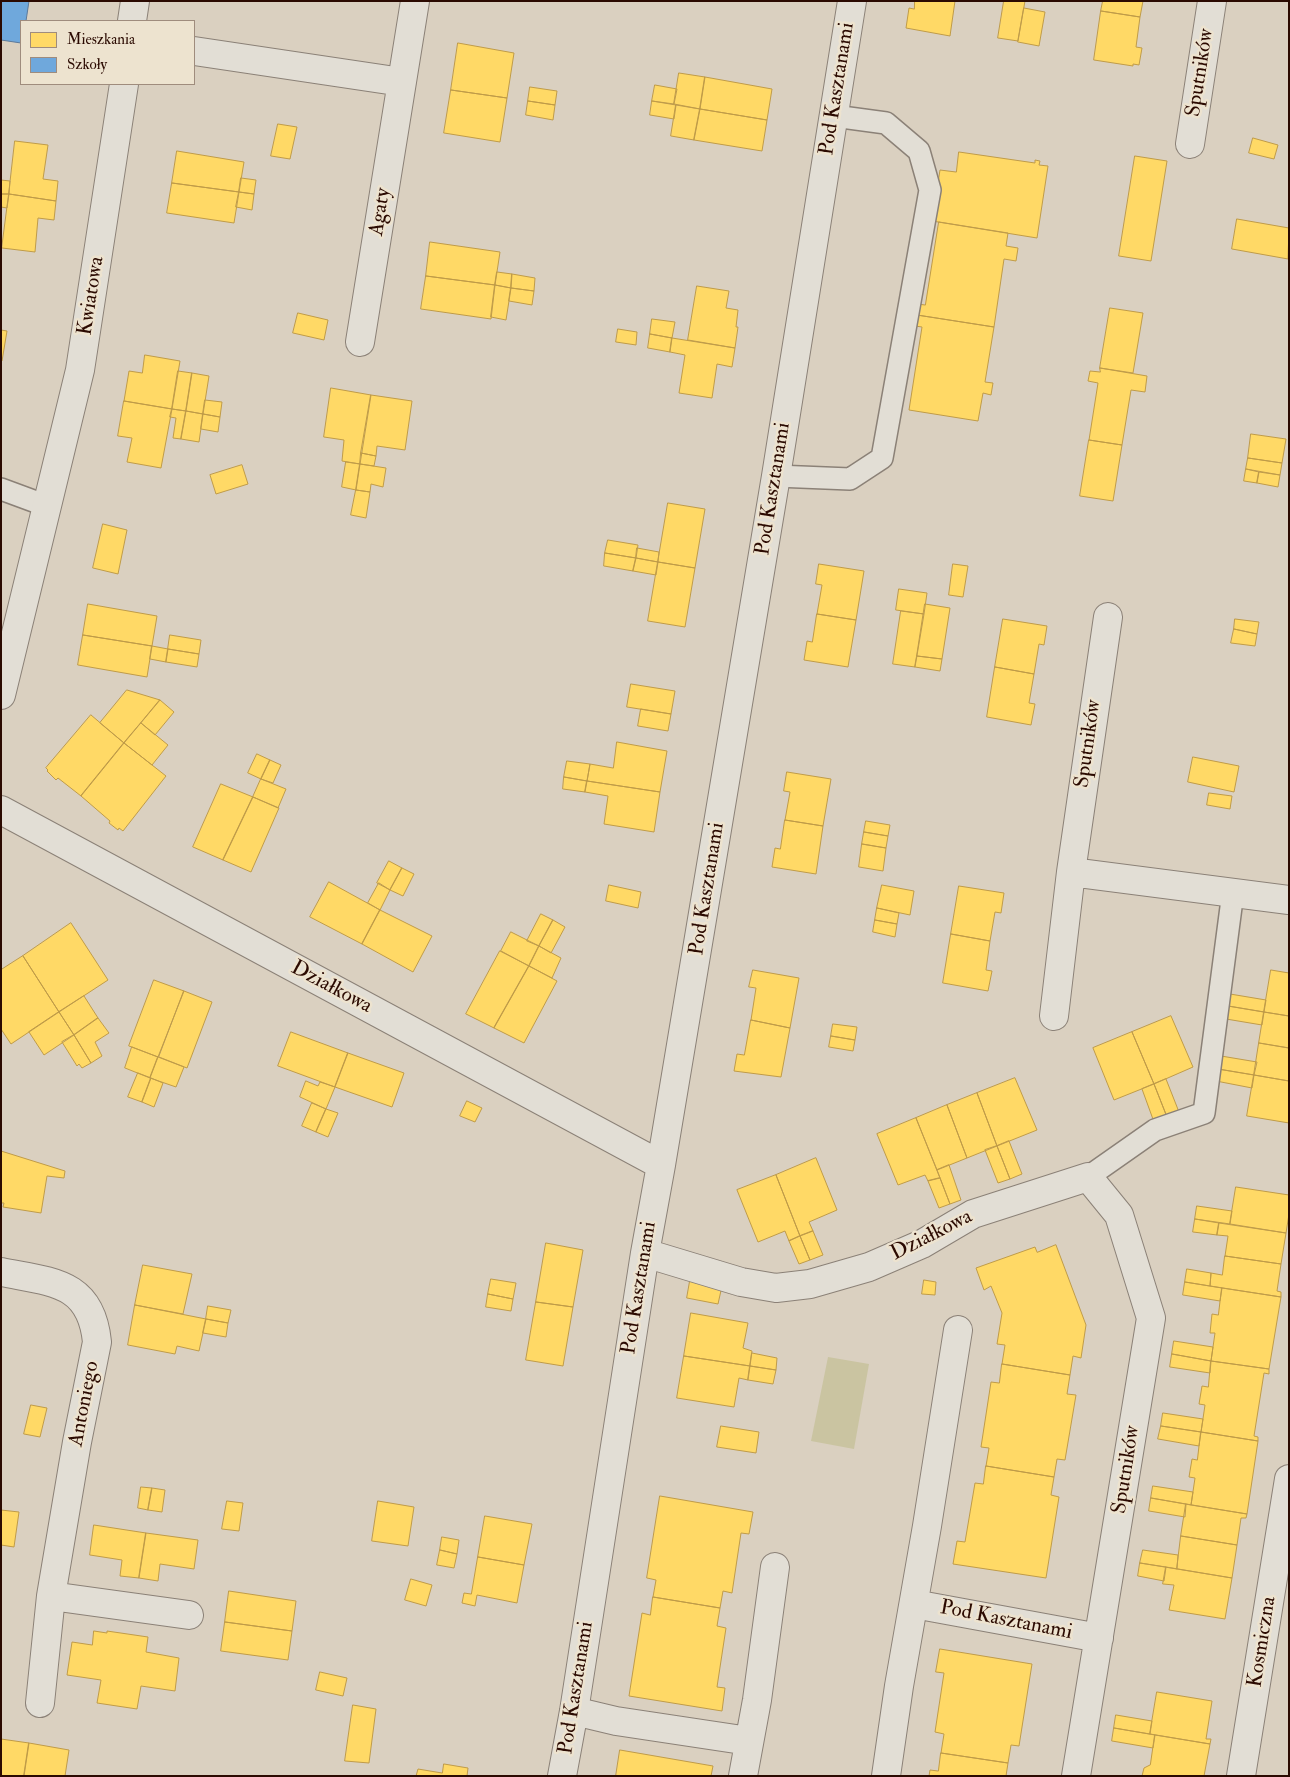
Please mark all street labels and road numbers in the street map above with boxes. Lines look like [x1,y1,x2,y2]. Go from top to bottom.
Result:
street label: Pod Kasztanami [815,21,861,157]
street label: Sputników [1182,27,1220,119]
street label: Agaty [365,186,397,238]
street label: Kwiatowa [73,255,111,337]
street label: Pod Kasztanami [751,421,797,557]
street label: Sputników [1070,698,1108,790]
street label: Pod Kasztanami [685,821,731,957]
street label: Działkowa [286,956,376,1020]
street label: Działkowa [887,1205,977,1267]
street label: Pod Kasztanami [617,1220,663,1356]
street label: Antoniego [64,1359,106,1449]
street label: Sputników [1108,1424,1146,1516]
street label: Kosmiczna [1243,1595,1283,1689]
street label: Pod Kasztanami [938,1596,1074,1646]
street label: Pod Kasztanami [554,1620,600,1756]

